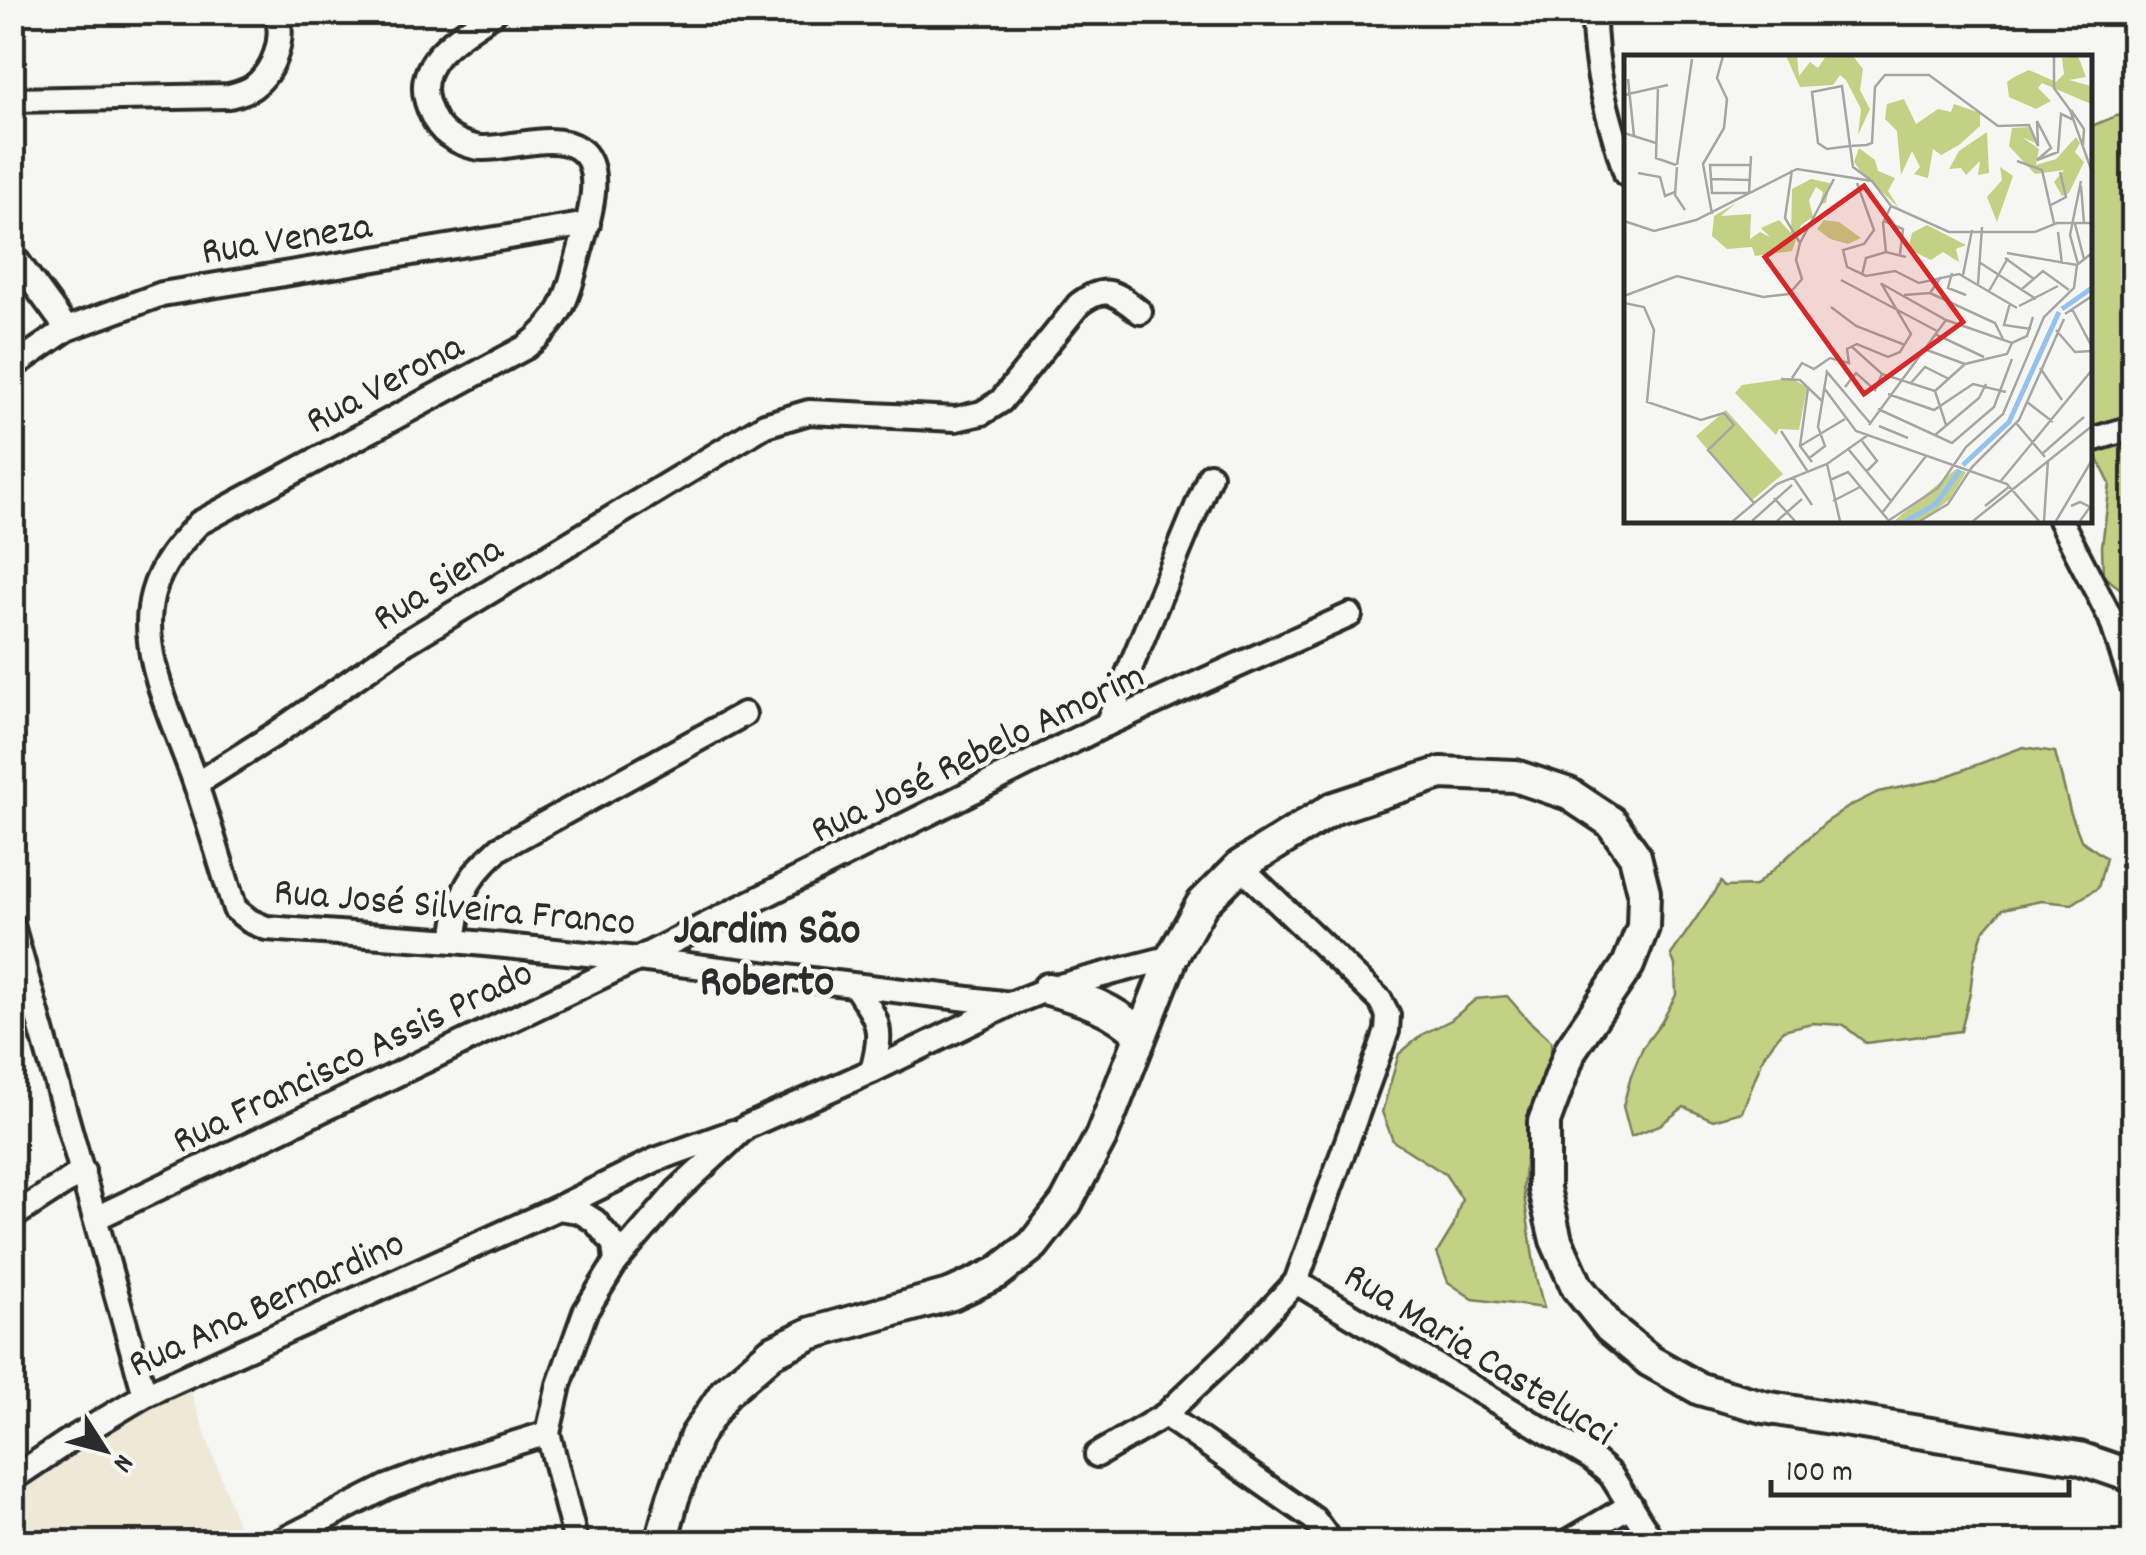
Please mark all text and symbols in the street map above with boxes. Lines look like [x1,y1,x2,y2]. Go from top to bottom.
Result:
inset map [1624,55,2091,522]
street label: Rua Veneza [198,201,377,284]
street label: Rua Verona [297,321,476,452]
street label: Rua Siena [363,523,517,649]
street label: Rua José Rebelo Amorim [802,650,1156,862]
street label: Rua José Silveira Franco [271,866,638,955]
district label: Jardim São Roberto [673,901,861,1017]
street label: Rua Francisco Assis Prado [164,948,544,1172]
street label: Rua Ana Bernardino [120,1218,415,1396]
street label: Rua Maria Castelucci [1331,1251,1624,1464]
north arrow [55,1400,155,1500]
scale bar [1771,1435,2068,1497]
text: N [101,1444,141,1479]
text: 100 m [1786,1453,1853,1496]

